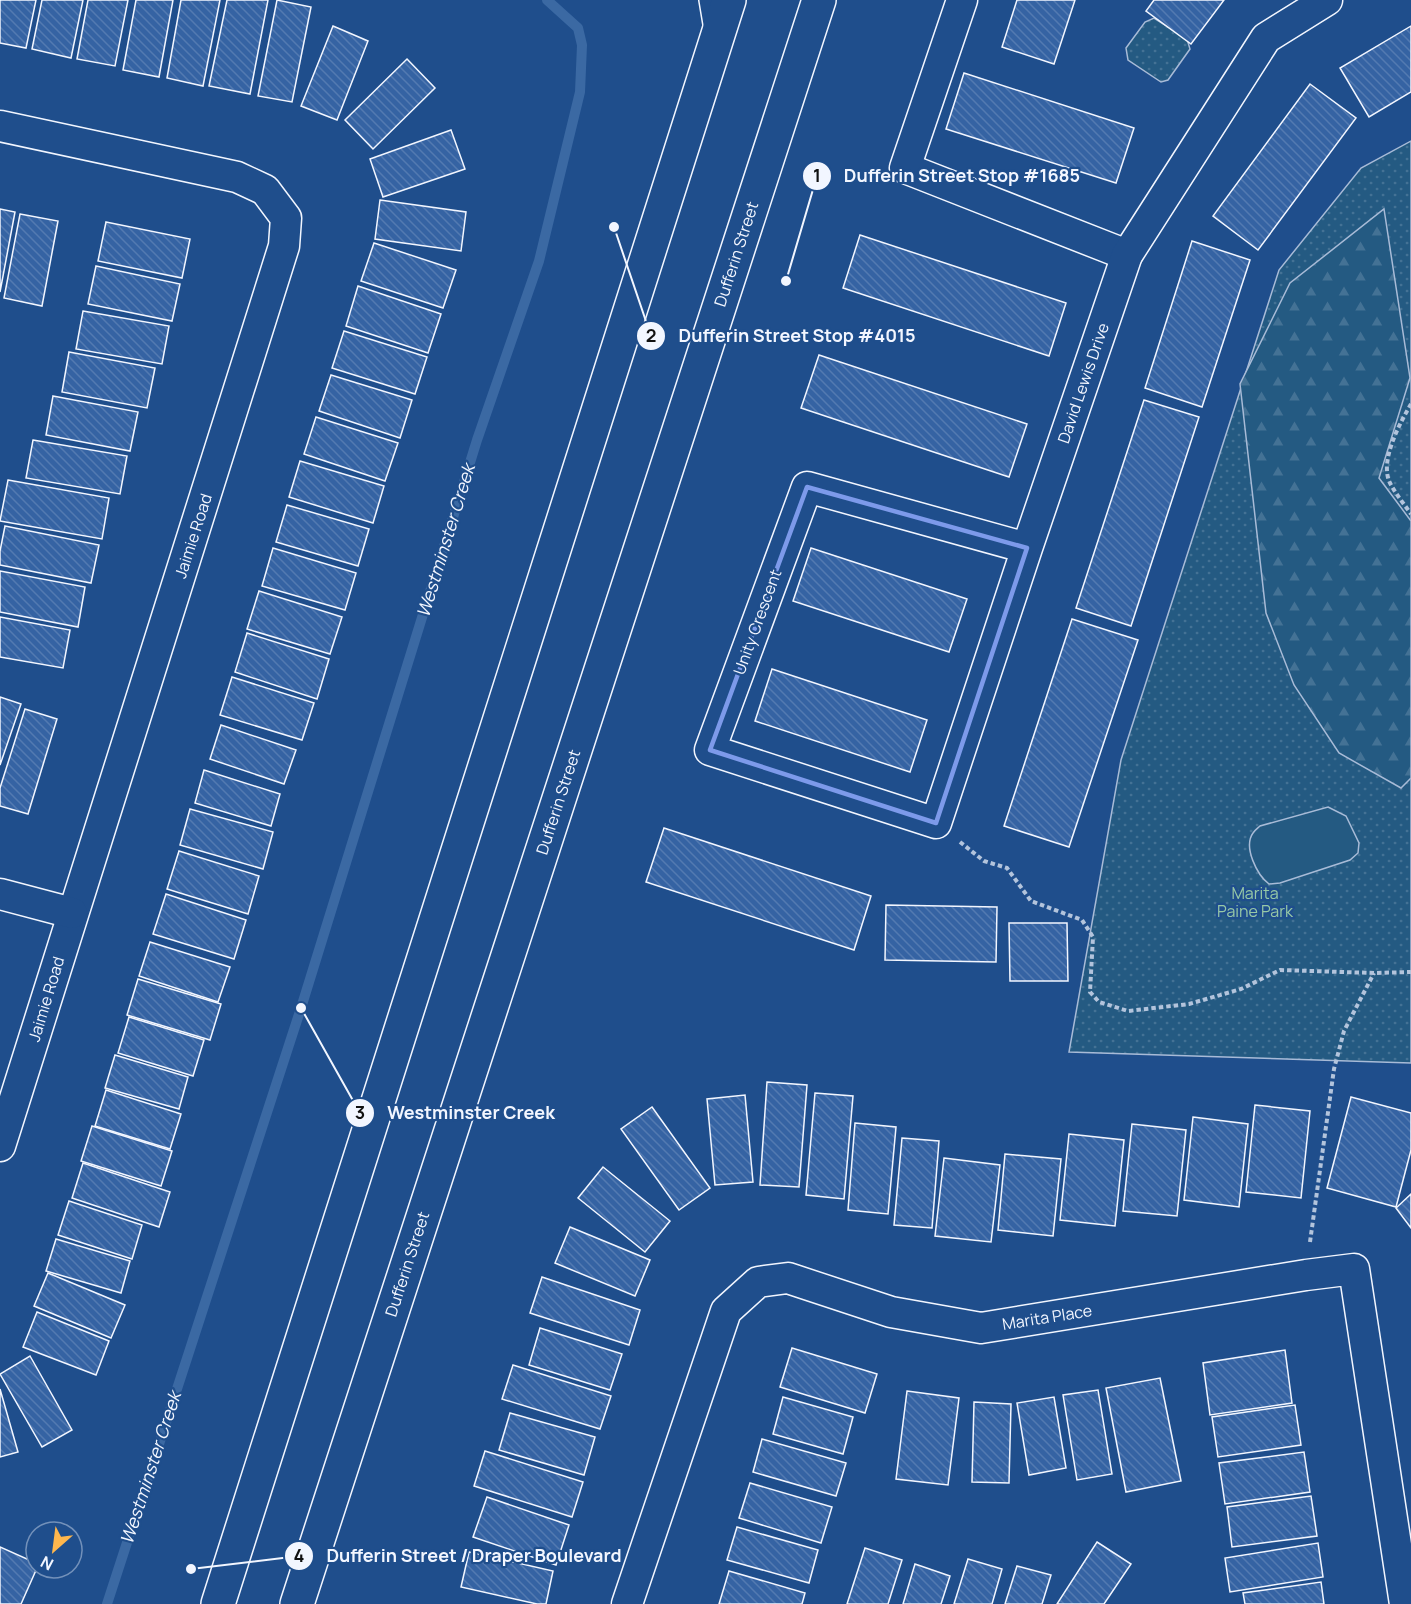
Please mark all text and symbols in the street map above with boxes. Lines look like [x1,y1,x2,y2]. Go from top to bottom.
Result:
callout: Dufferin Street Stop #1685 [802,158,1093,194]
text: 1 [813,163,821,187]
text: Dufferin Street Stop #1685 [844,163,1080,187]
street label: Dufferin Street [709,199,763,309]
callout: Dufferin Street Stop #4015 [636,318,927,354]
street label: David Lewis Drive [1052,320,1114,446]
text: 2 [646,323,656,347]
text: Dufferin Street Stop #4015 [679,323,915,347]
water label: Westminster Creek [410,458,481,620]
street label: Jaimie Road [169,491,217,581]
street label: Unity Crescent [728,566,786,678]
street label: Dufferin Street [531,747,585,857]
park label: Marita Paine Park [1217,882,1294,922]
street label: Jaimie Road [23,954,69,1044]
callout: Westminster Creek [345,1095,567,1131]
text: 3 [355,1100,365,1124]
text: Westminster Creek [387,1100,556,1124]
street label: Dufferin Street [380,1209,434,1319]
street label: Marita Place [1001,1299,1093,1335]
water label: Westminster Creek [114,1385,187,1547]
north arrow [24,1520,84,1580]
callout: Dufferin Street / Draper Boulevard [284,1538,634,1574]
text: 4 [294,1543,305,1567]
text: Dufferin Street / Draper Boulevard [326,1543,622,1567]
text: N [37,1551,57,1576]

